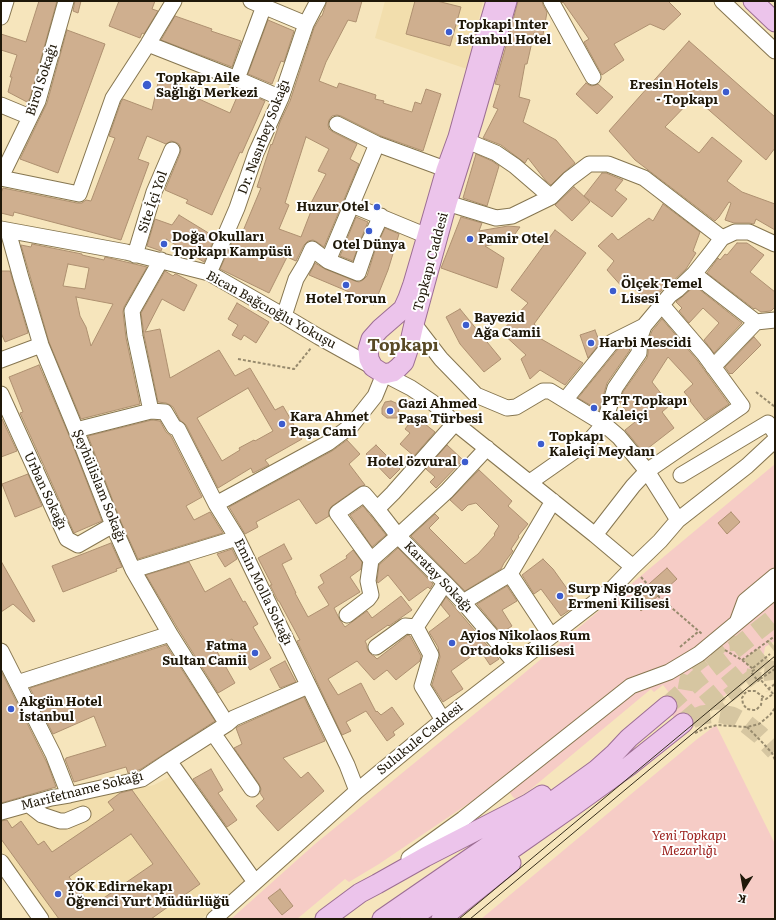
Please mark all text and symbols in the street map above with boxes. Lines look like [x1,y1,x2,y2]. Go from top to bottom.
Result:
place label: Topkapi Inter Istanbul Hotel [457,17,551,48]
marker: Topkapi Inter Istanbul Hotel [444,27,454,37]
street label: Birol Sokağı [23,42,61,118]
place label: Topkapı Aile Sağlığı Merkezi [156,70,258,101]
street label: Dr. Nasırbey Sokağı [235,77,293,197]
place label: Eresin Hotels - Topkapı [630,77,718,108]
marker: Topkapı Aile Sağlığı Merkezi [141,79,153,91]
marker: Eresin Hotels - Topkapı [721,87,731,97]
street label: Site İçi Yol [135,169,171,235]
place label: Huzur Otel [296,199,369,215]
marker: Huzur Otel [372,202,382,212]
street label: Topkapı Caddesi [410,211,452,313]
marker: Otel Dünya [364,226,374,236]
place label: Doğa Okulları Topkapı Kampüsü [172,229,292,260]
place label: Pamir Otel [478,231,549,247]
marker: Pamir Otel [465,234,475,244]
place label: Otel Dünya [333,237,405,253]
marker: Doğa Okulları Topkapı Kampüsü [159,239,169,249]
street label: Bican Bağcıoğlu Yokuşu [203,268,339,352]
place label: Ölçek Temel Lisesi [621,276,702,307]
marker: Hotel Torun [341,280,351,290]
marker: Ölçek Temel Lisesi [608,286,618,296]
place label: Hotel Torun [306,291,386,307]
place label: Bayezid Ağa Camii [474,310,541,341]
marker: Bayezid Ağa Camii [461,320,471,330]
place label: Harbi Mescidi [599,335,691,351]
district label: Topkapı [367,336,439,356]
marker: Harbi Mescidi [586,338,596,348]
place label: PTT Topkapı Kaleiçi [602,393,687,424]
place label: Gazi Ahmed Paşa Türbesi [398,396,483,427]
marker: PTT Topkapı Kaleiçi [589,403,599,413]
marker: Gazi Ahmed Paşa Türbesi [385,406,395,416]
place label: Kara Ahmet Paşa Cami [290,409,369,440]
marker: Kara Ahmet Paşa Cami [277,419,287,429]
street label: Şeyhülislam Sokağı [69,427,129,545]
place label: Topkapı Kaleiçi Meydanı [549,429,655,460]
marker: Topkapı Kaleiçi Meydanı [536,439,546,449]
street label: Urban Sokağı [20,450,70,532]
place label: Hotel özvural [367,454,457,470]
marker: Hotel özvural [460,457,470,467]
street label: Emin Molla Sokağı [230,536,296,648]
street label: Karatay Sokağı [400,538,476,616]
place label: Surp Nigogoyas Ermeni Kilisesi [568,581,671,612]
marker: Surp Nigogoyas Ermeni Kilisesi [555,591,565,601]
place label: Ayios Nikolaos Rum Ortodoks Kilisesi [460,628,591,659]
place label: Fatma Sultan Camii [162,638,247,669]
marker: Ayios Nikolaos Rum Ortodoks Kilisesi [447,638,457,648]
marker: Fatma Sultan Camii [250,648,260,658]
place label: Akgün Hotel İstanbul [19,694,102,725]
street label: Sulukule Caddesi [374,700,466,778]
marker: Akgün Hotel İstanbul [6,704,16,714]
street label: Marifetname Sokağı [19,768,145,814]
park label: Yeni Topkapı Mezarlığı [652,828,726,859]
north arrow [724,868,764,908]
place label: YÖK Edirnekapı Öğrenci Yurt Müdürlüğü [66,879,230,910]
marker: YÖK Edirnekapı Öğrenci Yurt Müdürlüğü [53,889,63,899]
text: K [736,891,747,908]

